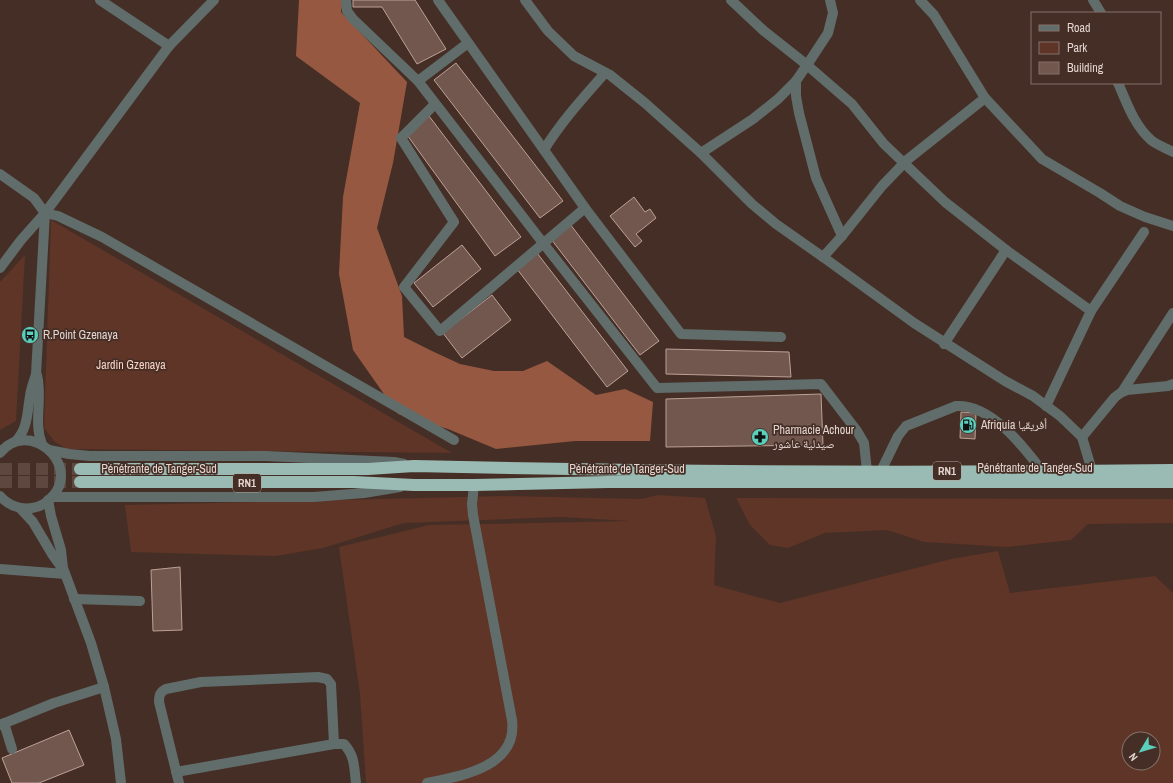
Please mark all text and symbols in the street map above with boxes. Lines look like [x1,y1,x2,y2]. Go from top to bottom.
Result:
legend [1031,12,1161,84]
text: Road [1067,20,1091,36]
text: Park [1067,40,1087,56]
text: Building [1067,60,1104,76]
bus stop icon: R.Point Gzenaya [20,325,40,345]
place label: R.Point Gzenaya [43,327,118,343]
park label: Jardin Gzenaya [96,357,166,373]
fuel station icon: Afriquia أفريقيا [958,415,978,435]
place label: Afriquia أفريقيا [980,417,1047,433]
place label: Pharmacie Achour صيدلية عاشور [772,422,855,452]
pharmacy icon: Pharmacie Achour صيدلية عاشور [750,427,770,447]
street label: Pénétrante de Tanger-Sud [977,460,1093,476]
street label: Pénétrante de Tanger-Sud [101,461,217,477]
street label: Pénétrante de Tanger-Sud [569,461,685,477]
road number: RN1 [933,462,961,480]
road number: RN1 [233,474,261,492]
north arrow [1121,731,1161,771]
text: N [1126,750,1141,764]

